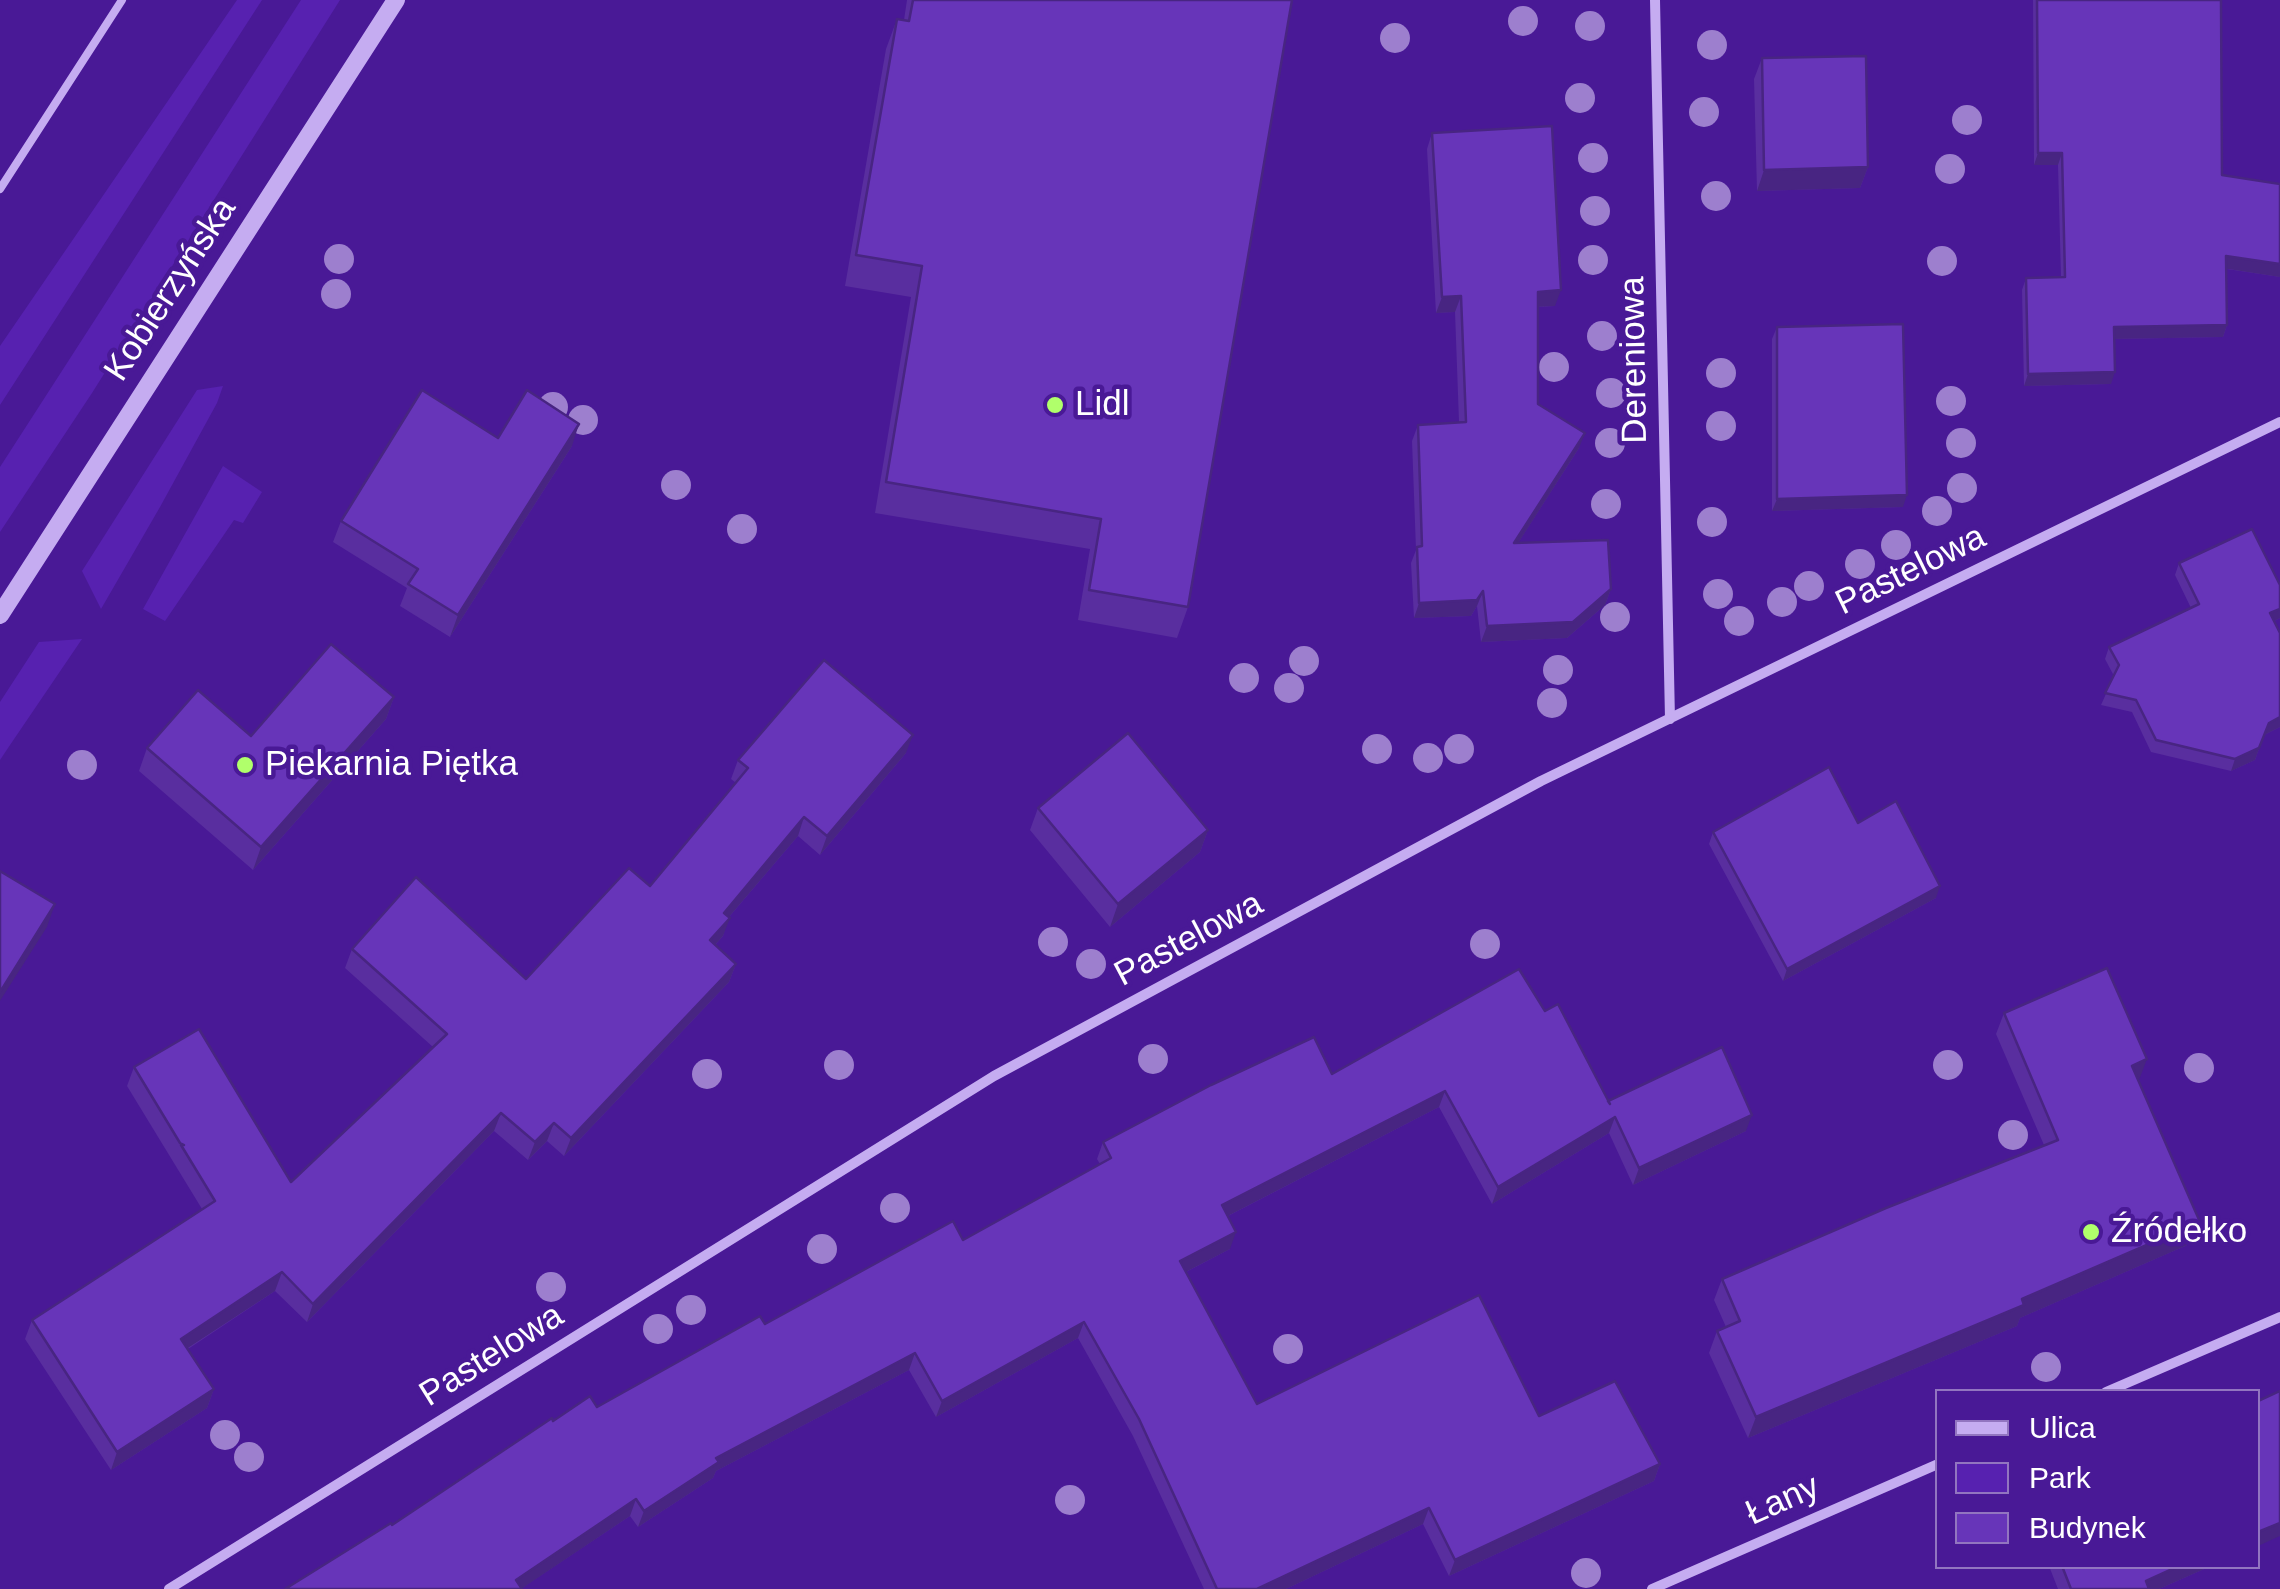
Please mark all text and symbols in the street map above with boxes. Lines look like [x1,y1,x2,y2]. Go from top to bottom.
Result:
street label: Kobierzyńska [96,190,246,390]
street label: Dereniowa [1613,276,1657,444]
place label: Lidl [1075,384,1129,426]
marker: Lidl [1044,394,1066,416]
street label: Pastelowa [1829,517,1993,625]
place label: Piekarnia Piętka [265,744,518,786]
marker: Piekarnia Piętka [234,754,256,776]
street label: Pastelowa [1108,884,1270,996]
place label: Źródełko [2111,1211,2247,1253]
marker: Źródełko [2080,1221,2102,1243]
street label: Pastelowa [412,1295,572,1417]
legend [1935,1389,2260,1569]
text: Ulica [2029,1411,2096,1444]
text: Park [2029,1461,2091,1494]
street label: Łany [1740,1466,1826,1536]
text: Budynek [2029,1511,2146,1544]

